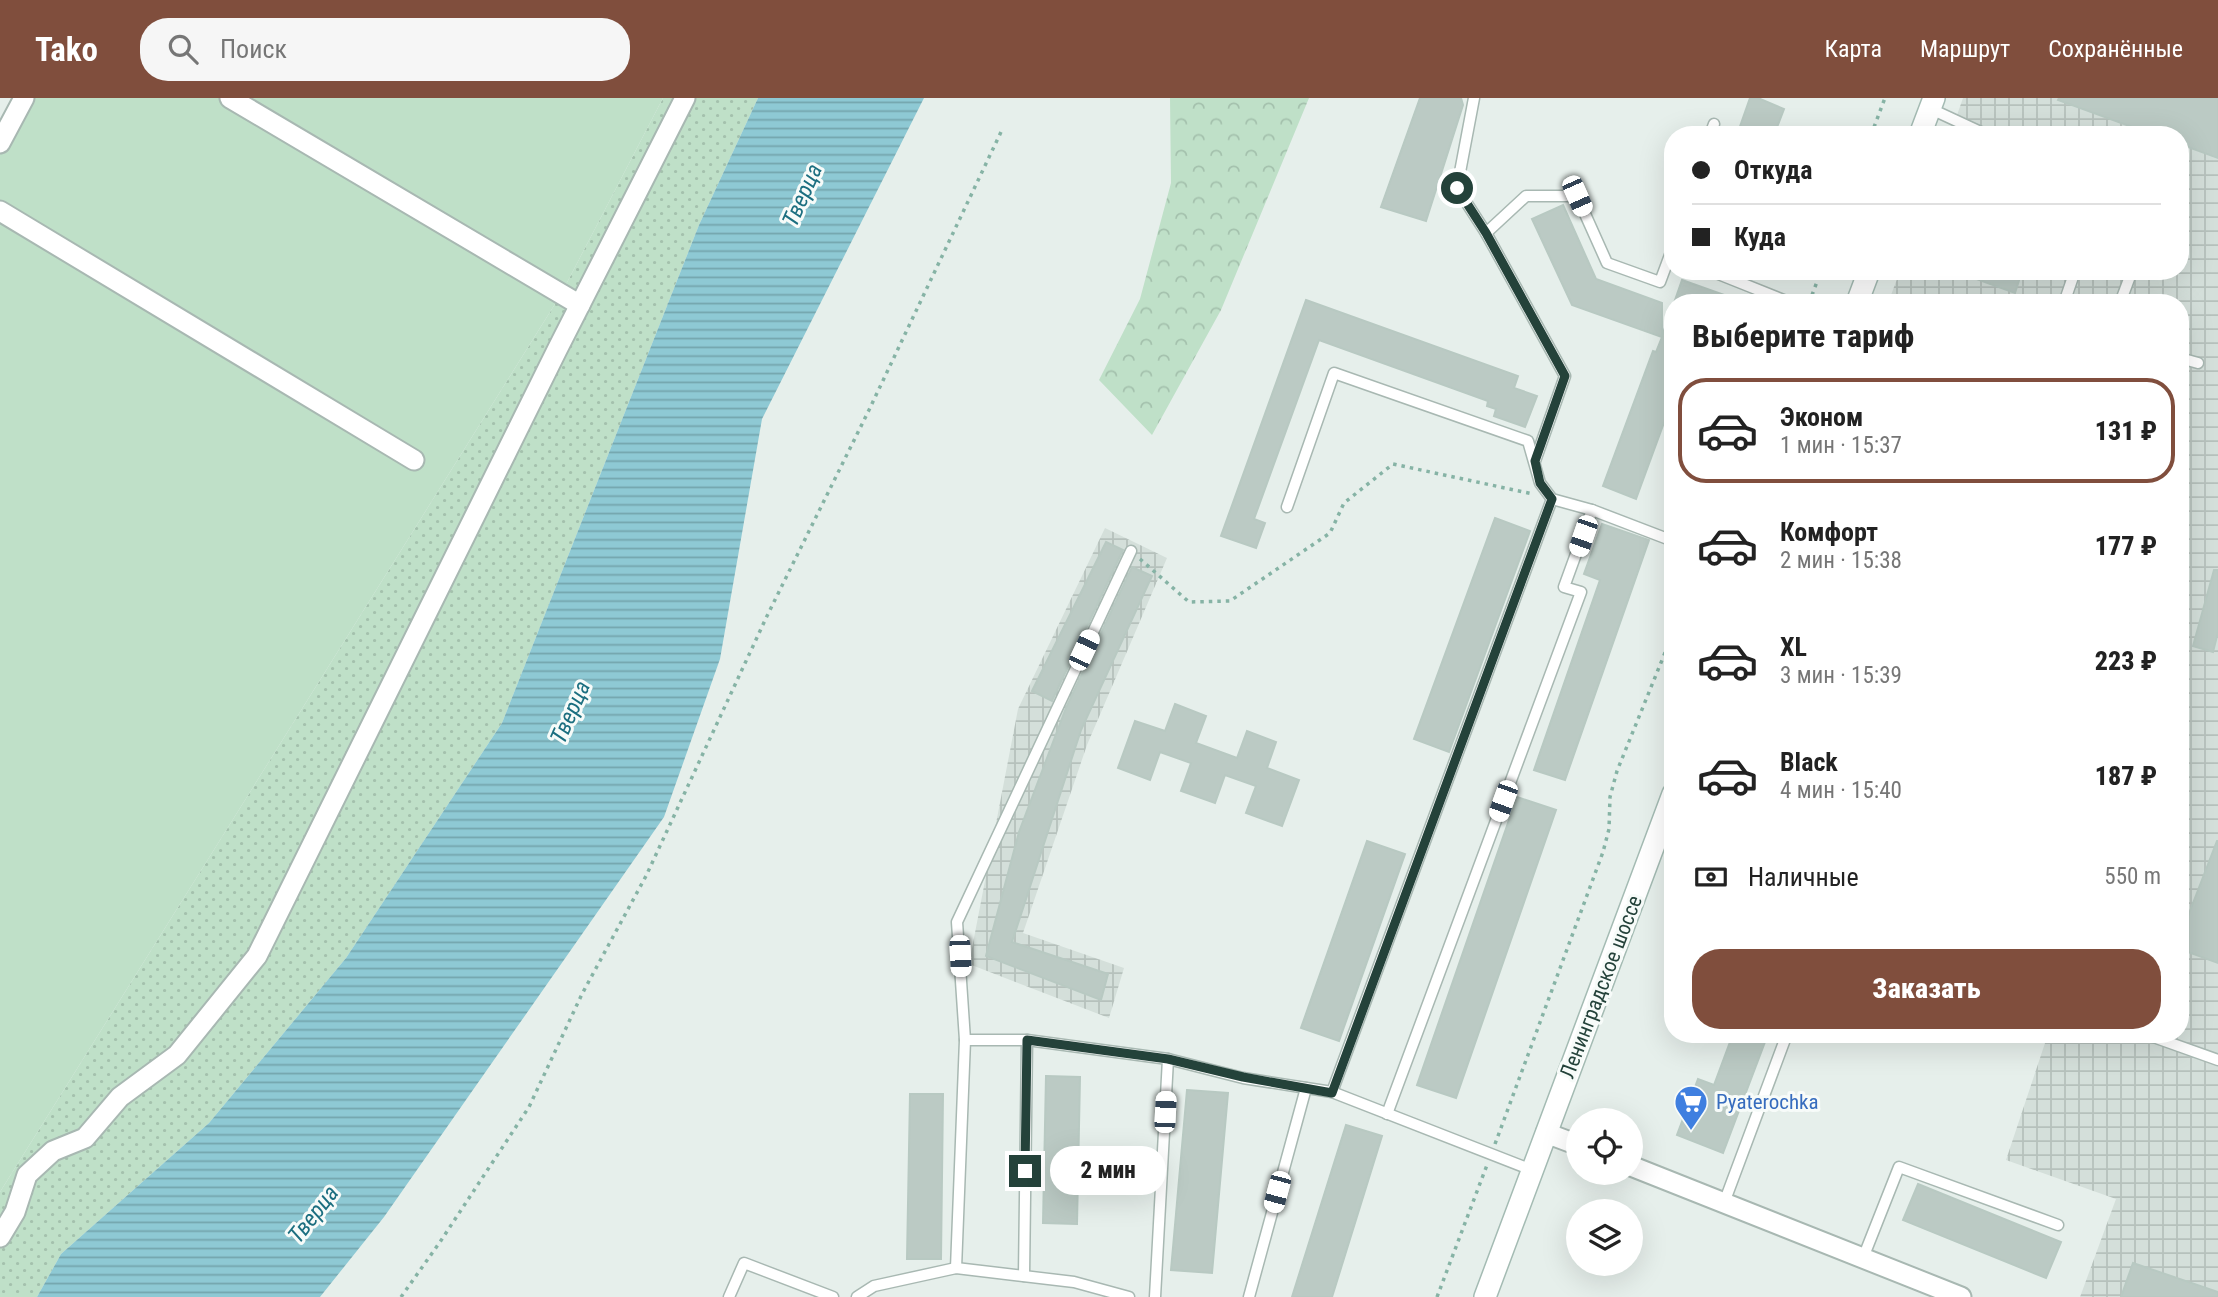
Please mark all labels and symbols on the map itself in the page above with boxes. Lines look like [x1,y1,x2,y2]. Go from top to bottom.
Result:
water label: Тверца [777,160,828,231]
route start [1441,172,1473,204]
car [1559,173,1596,219]
car [1567,513,1600,559]
car [1066,627,1103,673]
water label: Тверца [545,677,596,748]
car [1486,778,1521,824]
street label: Ленинградское шоссе [1555,892,1647,1082]
car [949,934,972,978]
supermarket icon: Pyaterochka [1672,1083,1710,1132]
car [1154,1090,1177,1134]
place label: Pyaterochka [1716,1090,1819,1114]
callout: 2 мин [1050,1146,1165,1196]
route end [1009,1155,1041,1187]
car [1262,1169,1293,1215]
water label: Тверца [283,1180,344,1248]

